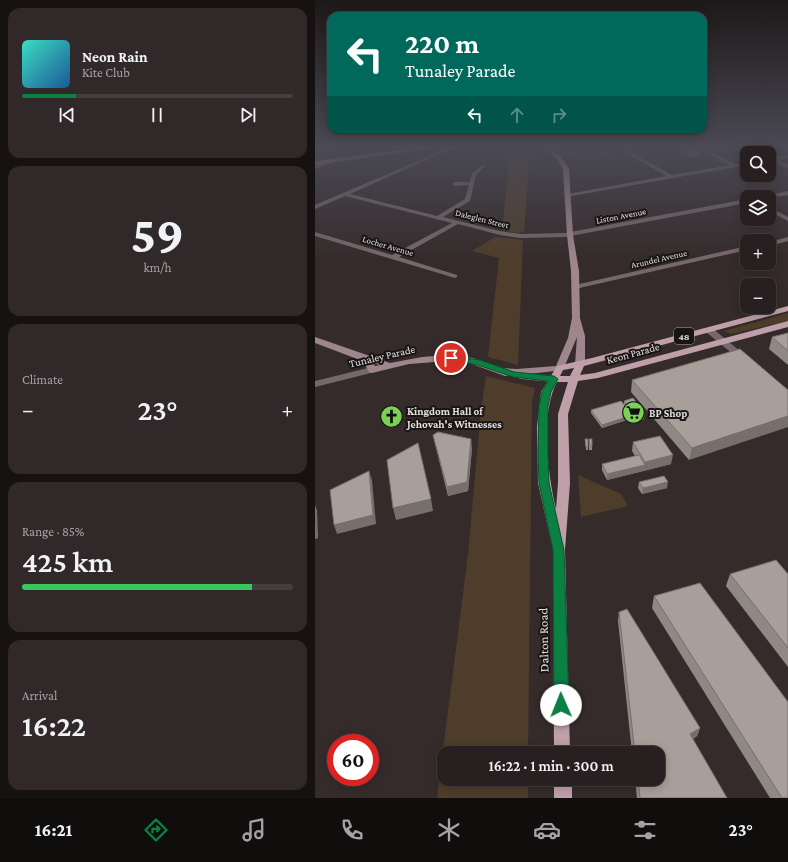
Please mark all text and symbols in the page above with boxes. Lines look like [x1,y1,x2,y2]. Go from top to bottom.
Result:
icon: left [339,28,391,80]
text: 220 m [405,28,479,59]
text: Neon Rain [82,49,148,65]
text: Tunaley Parade [405,61,515,81]
text: Kite Club [82,65,130,80]
icon: previous [56,104,78,126]
icon: pause [146,104,168,126]
icon: next [237,104,259,126]
icon: left [464,104,486,126]
icon: ahead [506,104,528,126]
icon: right [548,104,570,126]
map controls [740,146,776,314]
button: search [740,146,776,182]
button: layers [740,190,776,226]
text: 59 [131,205,184,263]
street label: Liston Avenue [595,206,647,226]
street label: Daleglen Street [454,208,511,231]
street label: Locher Avenue [361,234,415,258]
button: + [740,234,776,270]
street label: Arundel Avenue [630,248,688,270]
text: km/h [143,260,172,275]
button: − [740,278,776,314]
road number: 48 [674,328,694,344]
street label: Keon Parade [605,340,661,366]
pin [434,341,468,375]
street label: Tunaley Parade [348,343,417,370]
icon: arrive [440,347,462,369]
text: Climate [22,372,63,387]
text: 23° [137,393,178,426]
text: − [22,397,34,422]
text: + [281,397,293,422]
supermarket icon: BP Shop [620,400,646,426]
church icon: Kingdom Hall of Jehovah's Witnesses [379,404,405,430]
place label: Kingdom Hall of Jehovah's Witnesses [406,405,502,430]
place label: BP Shop [649,407,687,419]
text: Range · 85% [22,524,84,539]
text: 425 km [22,545,113,578]
street label: Dalton Road [535,607,552,672]
position arrow [540,684,582,726]
text: Arrival [22,688,57,703]
text: 16:22 [22,709,86,742]
speed limit sign: 60 [327,734,379,786]
text: 16:22 · 1 min · 300 m [488,758,614,774]
icon: directions [142,816,170,844]
icon: music [240,816,268,844]
icon: phone [338,816,366,844]
icon: climate [435,816,463,844]
icon: car [533,816,561,844]
icon: filters [631,816,659,844]
text: 16:21 [35,820,72,840]
text: 23° [728,820,753,840]

